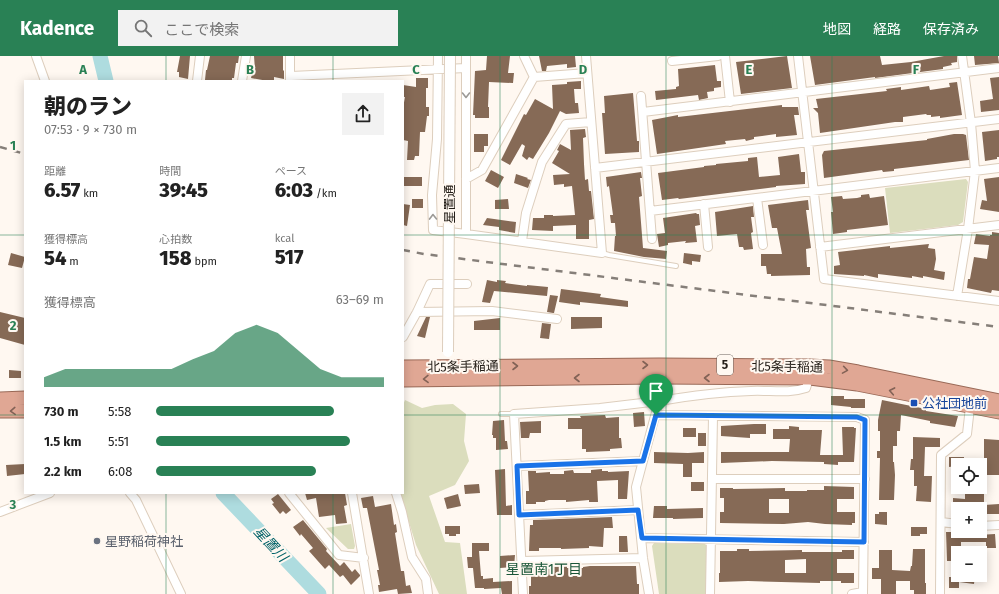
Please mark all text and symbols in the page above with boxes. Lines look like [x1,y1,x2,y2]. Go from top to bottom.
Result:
search box [118,10,398,46]
text: Kadence [20,17,94,40]
icon: search [132,17,154,39]
text: ここで検索 [164,21,239,39]
text: 地図 [823,21,851,38]
text: 経路 [873,21,901,38]
text: 保存済み [923,21,979,38]
text: A [78,62,87,77]
text: B [246,62,254,77]
text: C [412,62,420,77]
text: D [579,62,588,77]
text: E [746,62,753,77]
text: F [913,62,920,77]
one-way arrow [462,92,470,98]
text: 朝のラン [44,93,132,120]
button: share [342,93,384,135]
text: 07:53 · 9 × 730 m [44,122,137,137]
text: 1 [10,138,16,153]
text: 距離 [44,165,66,178]
text: 時間 [159,165,181,178]
text: ペース [275,165,307,178]
text: 6.57 [44,178,80,202]
text: 39:45 [159,178,208,202]
text: 6:03 [275,178,313,202]
street label: 星置通 [442,184,457,224]
text: km [80,187,98,200]
text: /km [313,187,337,200]
one-way arrow [429,214,437,220]
text: kcal [275,232,294,245]
text: 獲得標高 [44,233,88,246]
text: 心拍数 [159,233,192,246]
text: 517 [275,245,303,269]
text: 54 [44,246,66,270]
text: 158 [159,246,192,270]
text: m [66,255,79,268]
text: bpm [192,255,217,268]
text: 63–69 m [336,292,384,307]
text: 獲得標高 [44,295,96,310]
text: 2 [10,318,17,333]
road number: 5 [717,355,733,375]
street label: 北5条手稲通 [427,358,499,375]
street label: 北5条手稲通 [751,358,823,375]
one-way arrow [642,361,648,369]
one-way arrow [512,362,518,370]
one-way arrow [842,365,848,374]
one-way arrow [574,374,580,382]
pin [639,374,673,415]
one-way arrow [704,374,710,382]
one-way arrow [423,375,429,383]
icon: arrive [645,380,667,402]
one-way arrow [889,387,895,396]
place label: 公社団地前 [922,396,987,411]
marker: 公社団地前 [909,398,919,408]
text: 730 m [44,404,78,419]
text: 5:58 [108,404,131,419]
one-way arrow [9,407,16,416]
text: 1.5 km [44,434,82,449]
text: 5:51 [108,434,129,449]
map controls [951,458,987,582]
button: locate [951,458,987,494]
text: 2.2 km [44,464,82,479]
text: 6:08 [108,464,132,479]
text: 3 [9,497,17,512]
button: + [951,502,987,538]
water label: 星置川 [250,523,293,567]
place label: 星野稲荷神社 [105,534,183,549]
marker: 星野稲荷神社 [92,536,102,546]
button: − [951,546,987,582]
district label: 星置南1丁目 [506,561,582,578]

